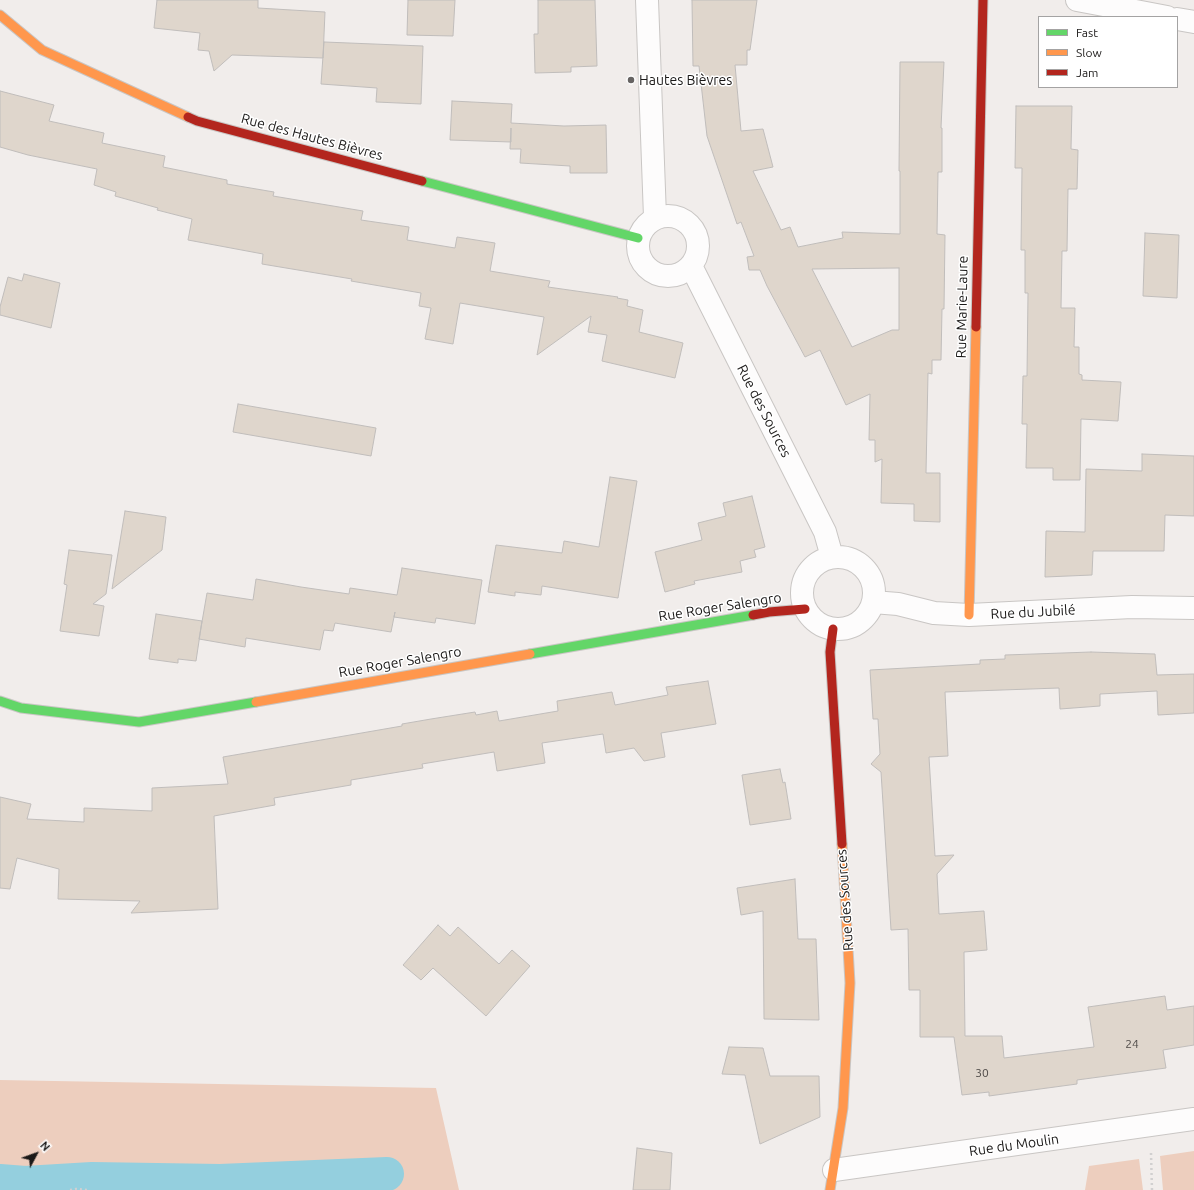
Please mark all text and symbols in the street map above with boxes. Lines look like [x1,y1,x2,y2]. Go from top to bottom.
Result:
legend [1038,16,1178,88]
text: Fast [1076,26,1098,39]
text: Slow [1076,46,1102,59]
text: Jam [1076,66,1098,79]
place label: Hautes Bièvres [639,72,732,88]
marker: Hautes Bièvres [626,75,636,85]
street label: Rue des Hautes Bièvres [239,110,385,164]
street label: Rue Marie-Laure [953,255,971,359]
street label: Rue des Sources [733,362,795,460]
street label: Rue Roger Salengro [657,589,783,625]
street label: Rue du Jubilé [990,601,1076,623]
street label: Rue Roger Salengro [337,643,463,681]
street label: Rue des Sources [833,849,857,951]
house number: 24 [1125,1037,1139,1051]
house number: 30 [975,1066,989,1080]
street label: Rue du Moulin [968,1130,1060,1160]
north arrow [16,1134,56,1174]
text: N [38,1139,52,1153]

